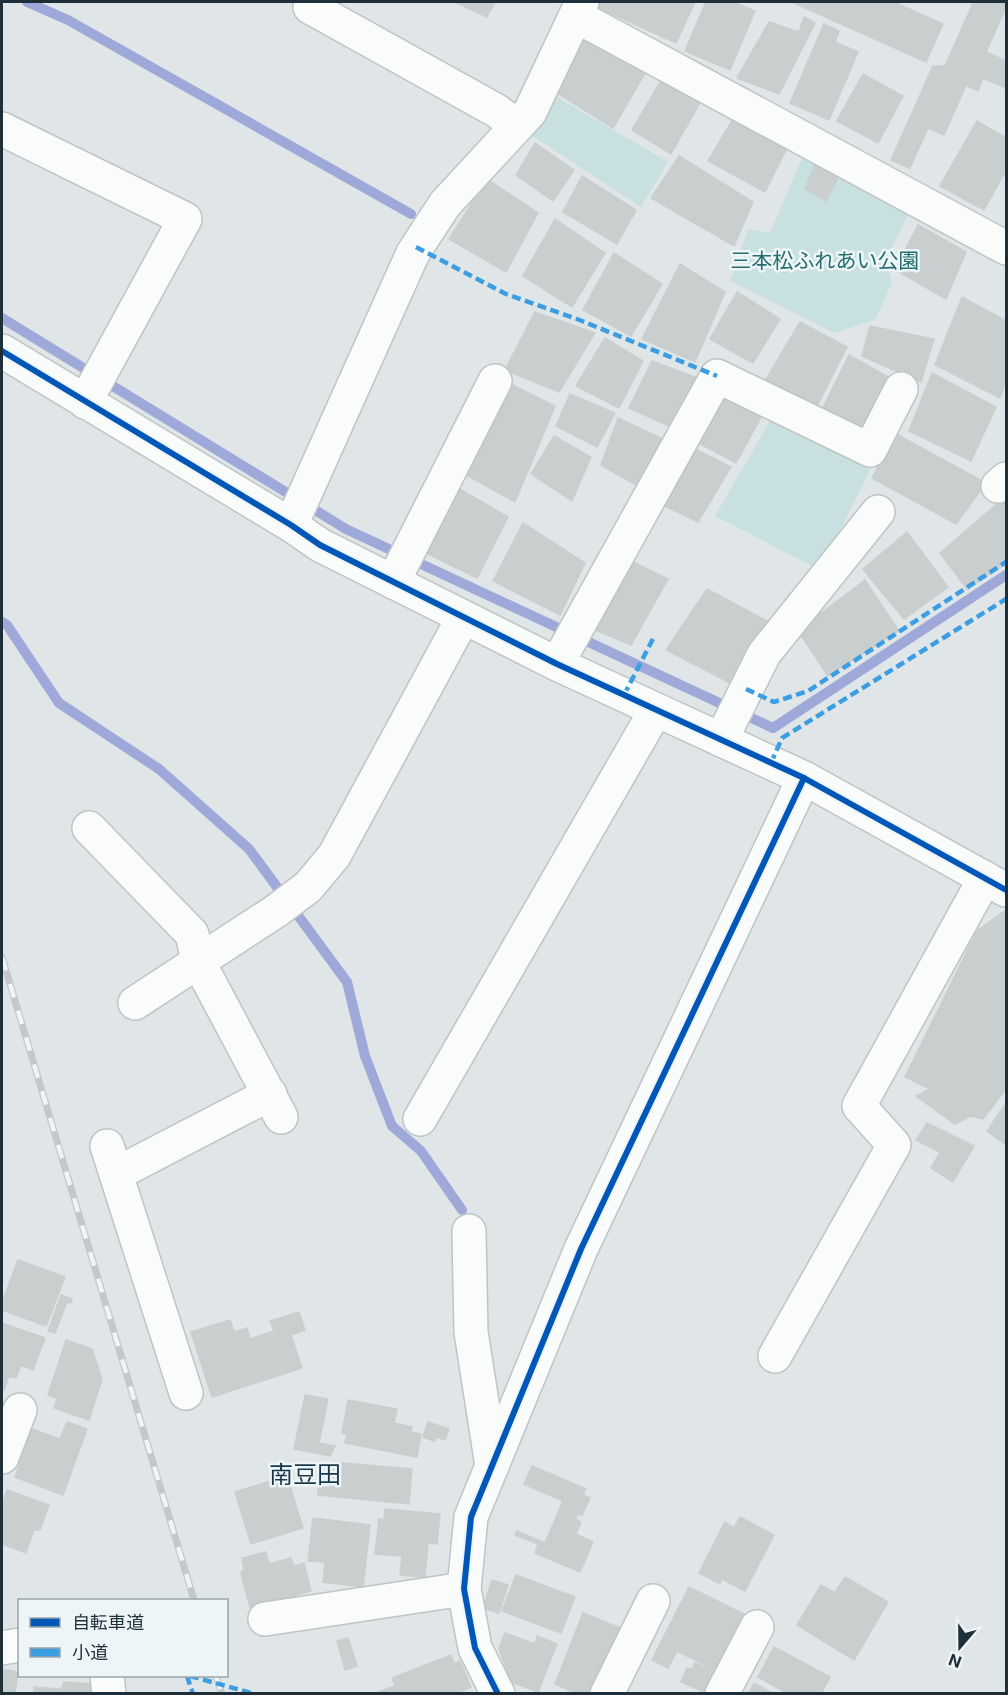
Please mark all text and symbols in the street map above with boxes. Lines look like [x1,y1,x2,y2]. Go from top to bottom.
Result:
park label: 三本松ふれあい公園 [731,248,920,273]
district label: 南豆田 [269,1460,341,1489]
legend [18,1599,228,1677]
text: 自転車道 [72,1612,144,1633]
north arrow [930,1617,990,1677]
text: 小道 [72,1642,108,1663]
text: N [946,1650,964,1673]

